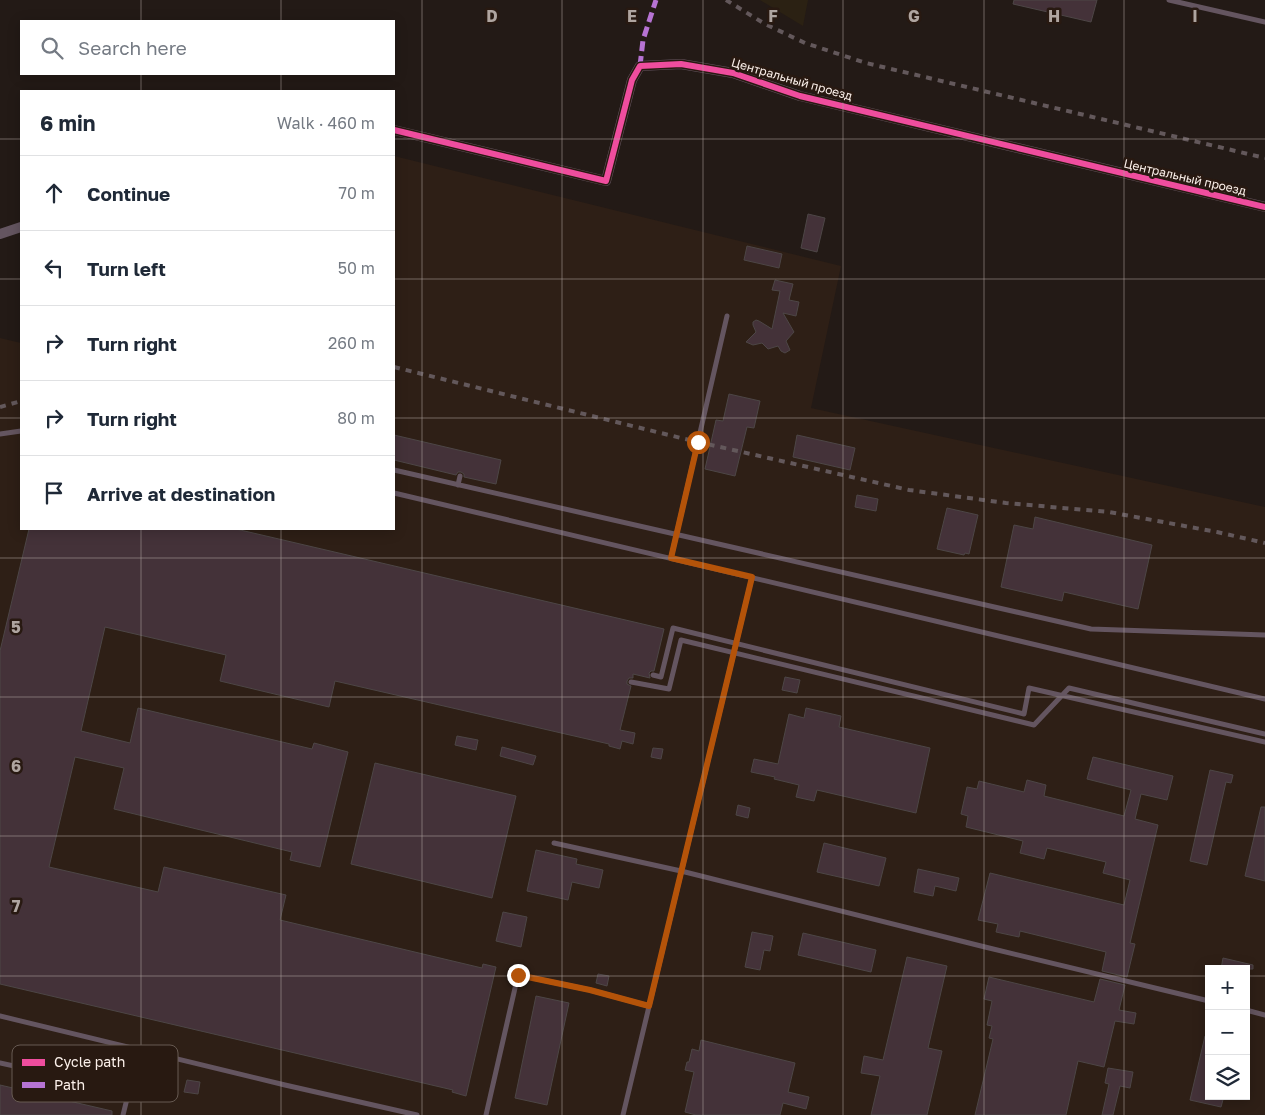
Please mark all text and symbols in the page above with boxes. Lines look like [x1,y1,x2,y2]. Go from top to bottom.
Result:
text: D [486,6,498,26]
text: E [627,6,637,26]
text: F [768,6,778,26]
text: G [908,6,920,26]
text: H [1048,6,1060,26]
text: I [1192,6,1198,26]
search box [20,20,395,75]
icon: search [38,34,66,62]
text: Search here [78,36,187,59]
street label: Центральный проезд [730,55,854,103]
text: 6 min [40,110,95,136]
text: Walk · 460 m [277,113,375,133]
street label: Центральный проезд [1122,156,1248,198]
icon: ahead [40,179,68,207]
text: Continue [87,182,170,205]
text: 70 m [338,183,375,203]
icon: left [40,254,68,282]
text: Turn left [87,257,166,280]
text: 50 m [338,258,375,278]
icon: right [40,329,68,357]
text: Turn right [87,332,177,355]
text: 260 m [328,333,375,353]
icon: right [40,404,68,432]
text: Turn right [87,407,177,430]
text: 80 m [337,408,375,428]
route start [687,431,710,454]
icon: arrive [40,479,68,507]
text: Arrive at destination [87,482,275,505]
text: 5 [11,617,21,637]
text: 6 [11,756,21,776]
text: 7 [12,896,21,916]
route end [507,964,530,987]
map controls [1205,965,1250,1100]
button: + [1205,965,1250,1010]
button: − [1205,1010,1250,1055]
legend [12,1045,178,1102]
text: Cycle path [54,1053,125,1070]
button: layers [1205,1055,1250,1100]
text: Path [54,1076,85,1093]

